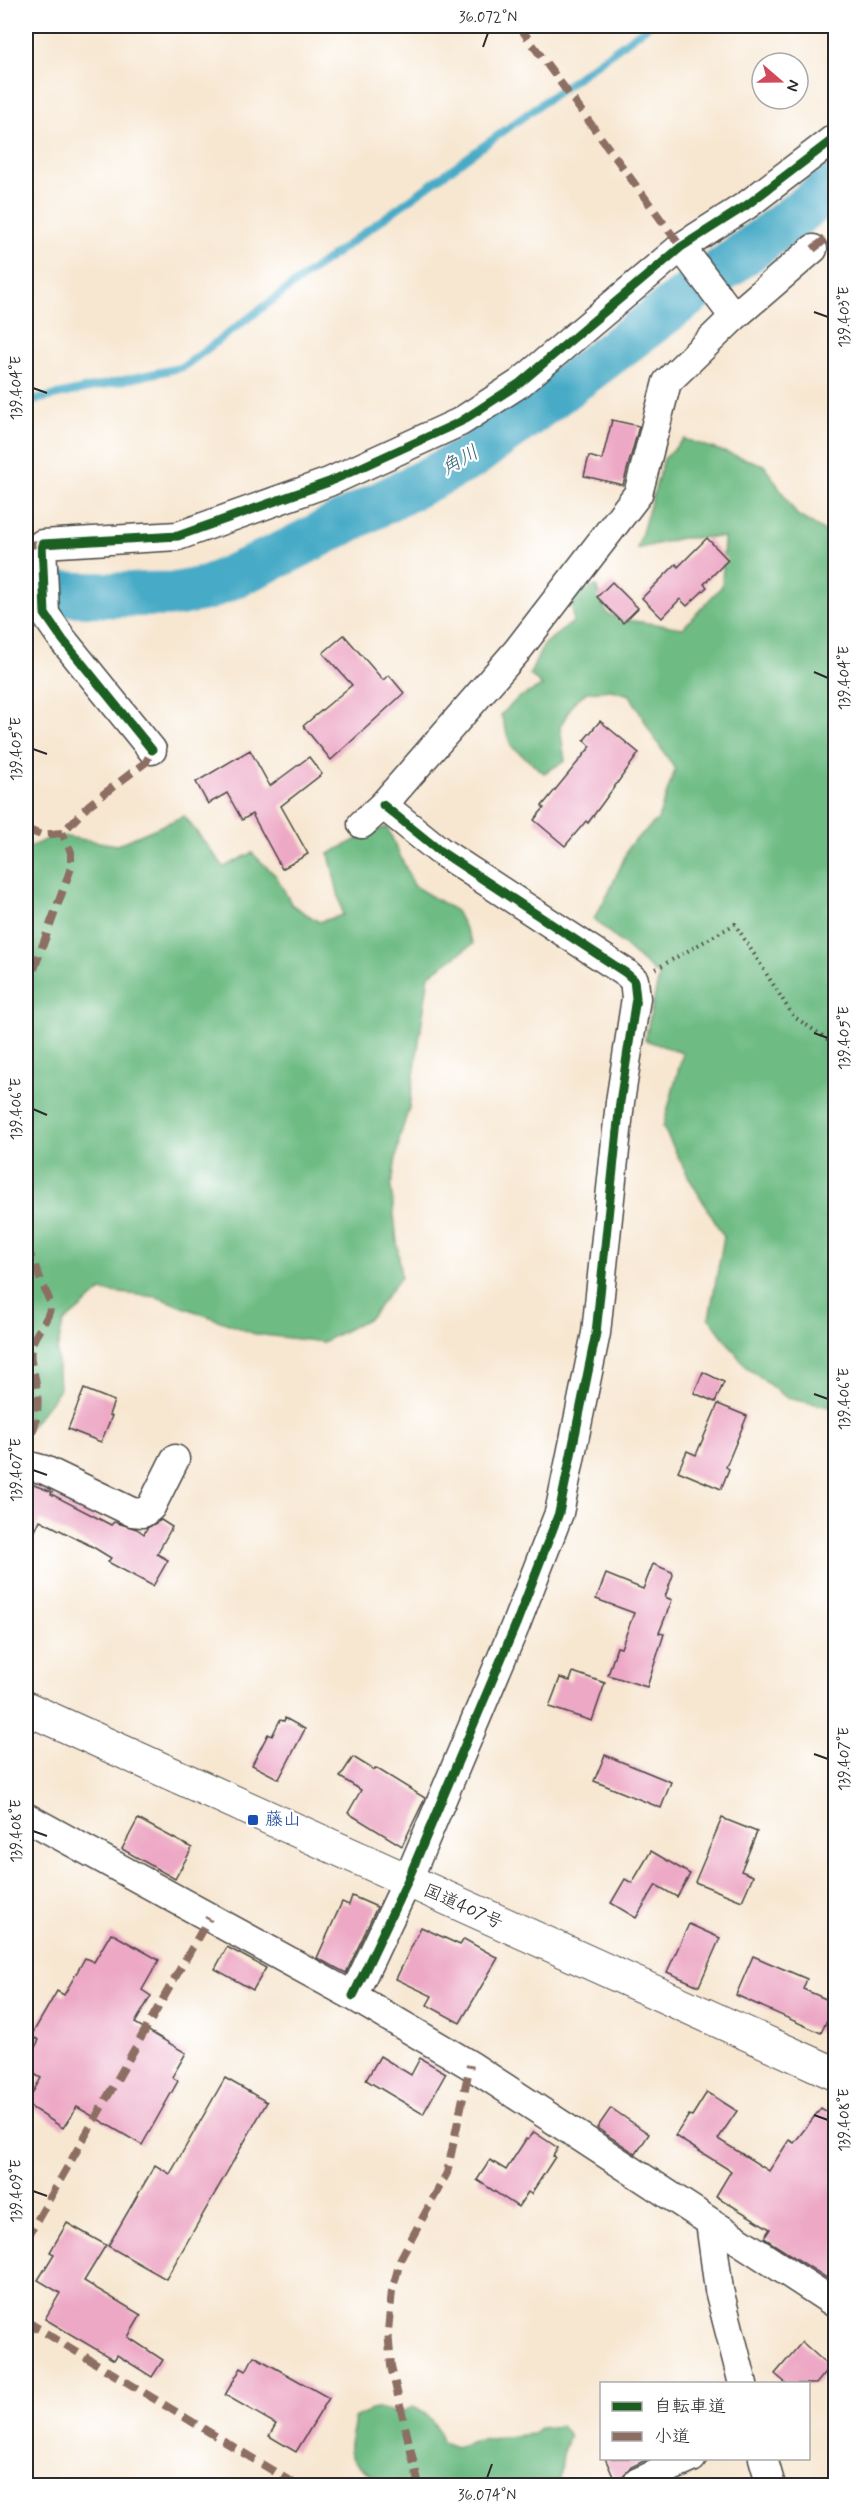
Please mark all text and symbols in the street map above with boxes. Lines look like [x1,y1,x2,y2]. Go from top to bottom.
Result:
text: 36.072°N [459,8,517,28]
north arrow [750,51,810,111]
text: N [781,77,804,94]
text: 139.403°E [835,286,855,348]
text: 139.404°E [7,356,27,420]
water label: 角川 [436,439,484,483]
text: 139.404°E [835,646,855,710]
text: 139.405°E [7,717,27,781]
text: 139.405°E [835,1006,855,1070]
text: 139.406°E [7,1077,27,1140]
text: 139.406°E [835,1367,855,1430]
text: 139.407°E [7,1438,27,1502]
text: 139.407°E [835,1727,855,1791]
text: 139.408°E [7,1799,27,1863]
place label: 藤山 [265,1808,301,1832]
marker: 藤山 [246,1813,260,1827]
street label: 国道407号 [419,1879,507,1935]
text: 139.408°E [835,2088,855,2152]
text: 139.409°E [7,2159,27,2223]
legend [600,2382,810,2460]
text: 自転車道 [654,2395,726,2419]
text: 小道 [654,2425,690,2449]
text: 36.074°N [458,2486,516,2506]

